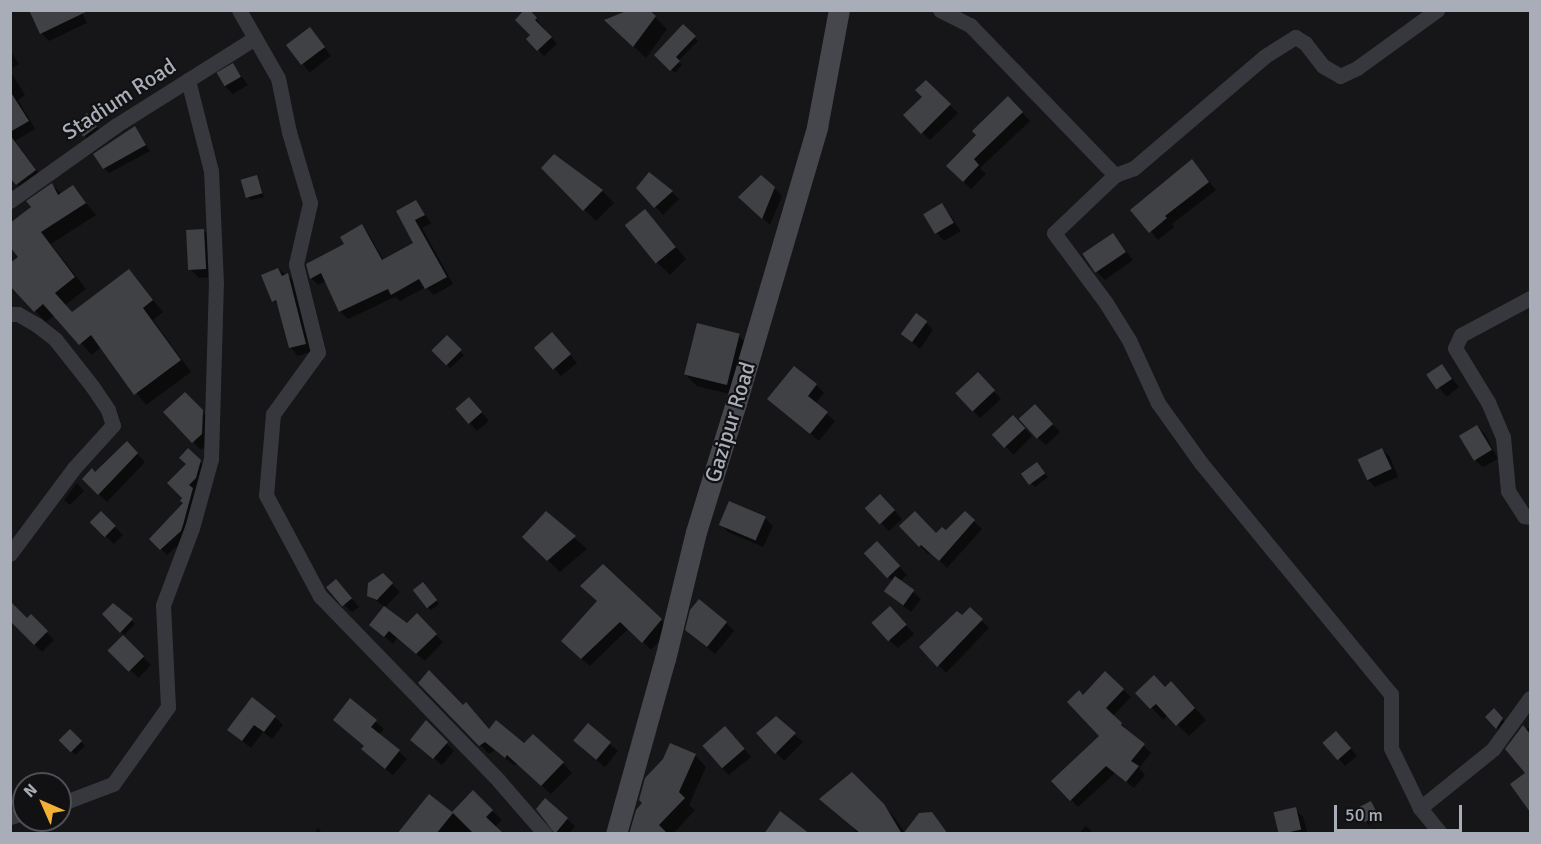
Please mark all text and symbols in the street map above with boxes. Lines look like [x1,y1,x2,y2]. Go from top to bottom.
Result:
street label: Stadium Road [57,53,181,145]
street label: Gazipur Road [699,358,761,486]
north arrow [12,772,72,832]
text: N [20,780,42,802]
scale bar [1337,793,1464,831]
text: 50 m [1345,804,1383,826]

